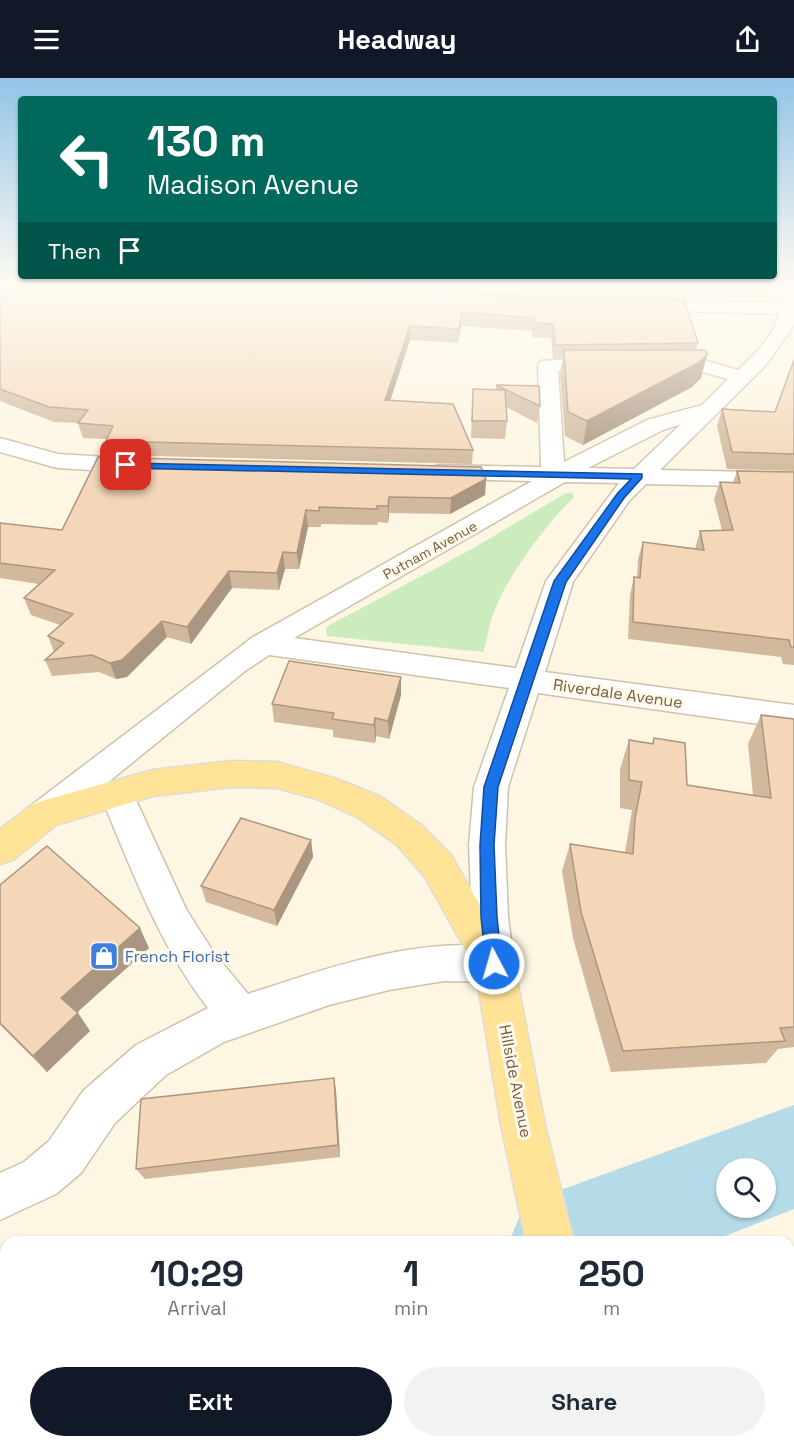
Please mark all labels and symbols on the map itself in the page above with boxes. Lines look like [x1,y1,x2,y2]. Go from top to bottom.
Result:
pin [100,439,151,490]
street label: Putnam Avenue [380,517,480,583]
street label: Riverdale Avenue [552,674,684,713]
position arrow [462,932,526,996]
shop icon: French Florist [88,940,120,972]
place label: French Florist [125,946,230,967]
street label: Hillside Avenue [494,1023,537,1139]

